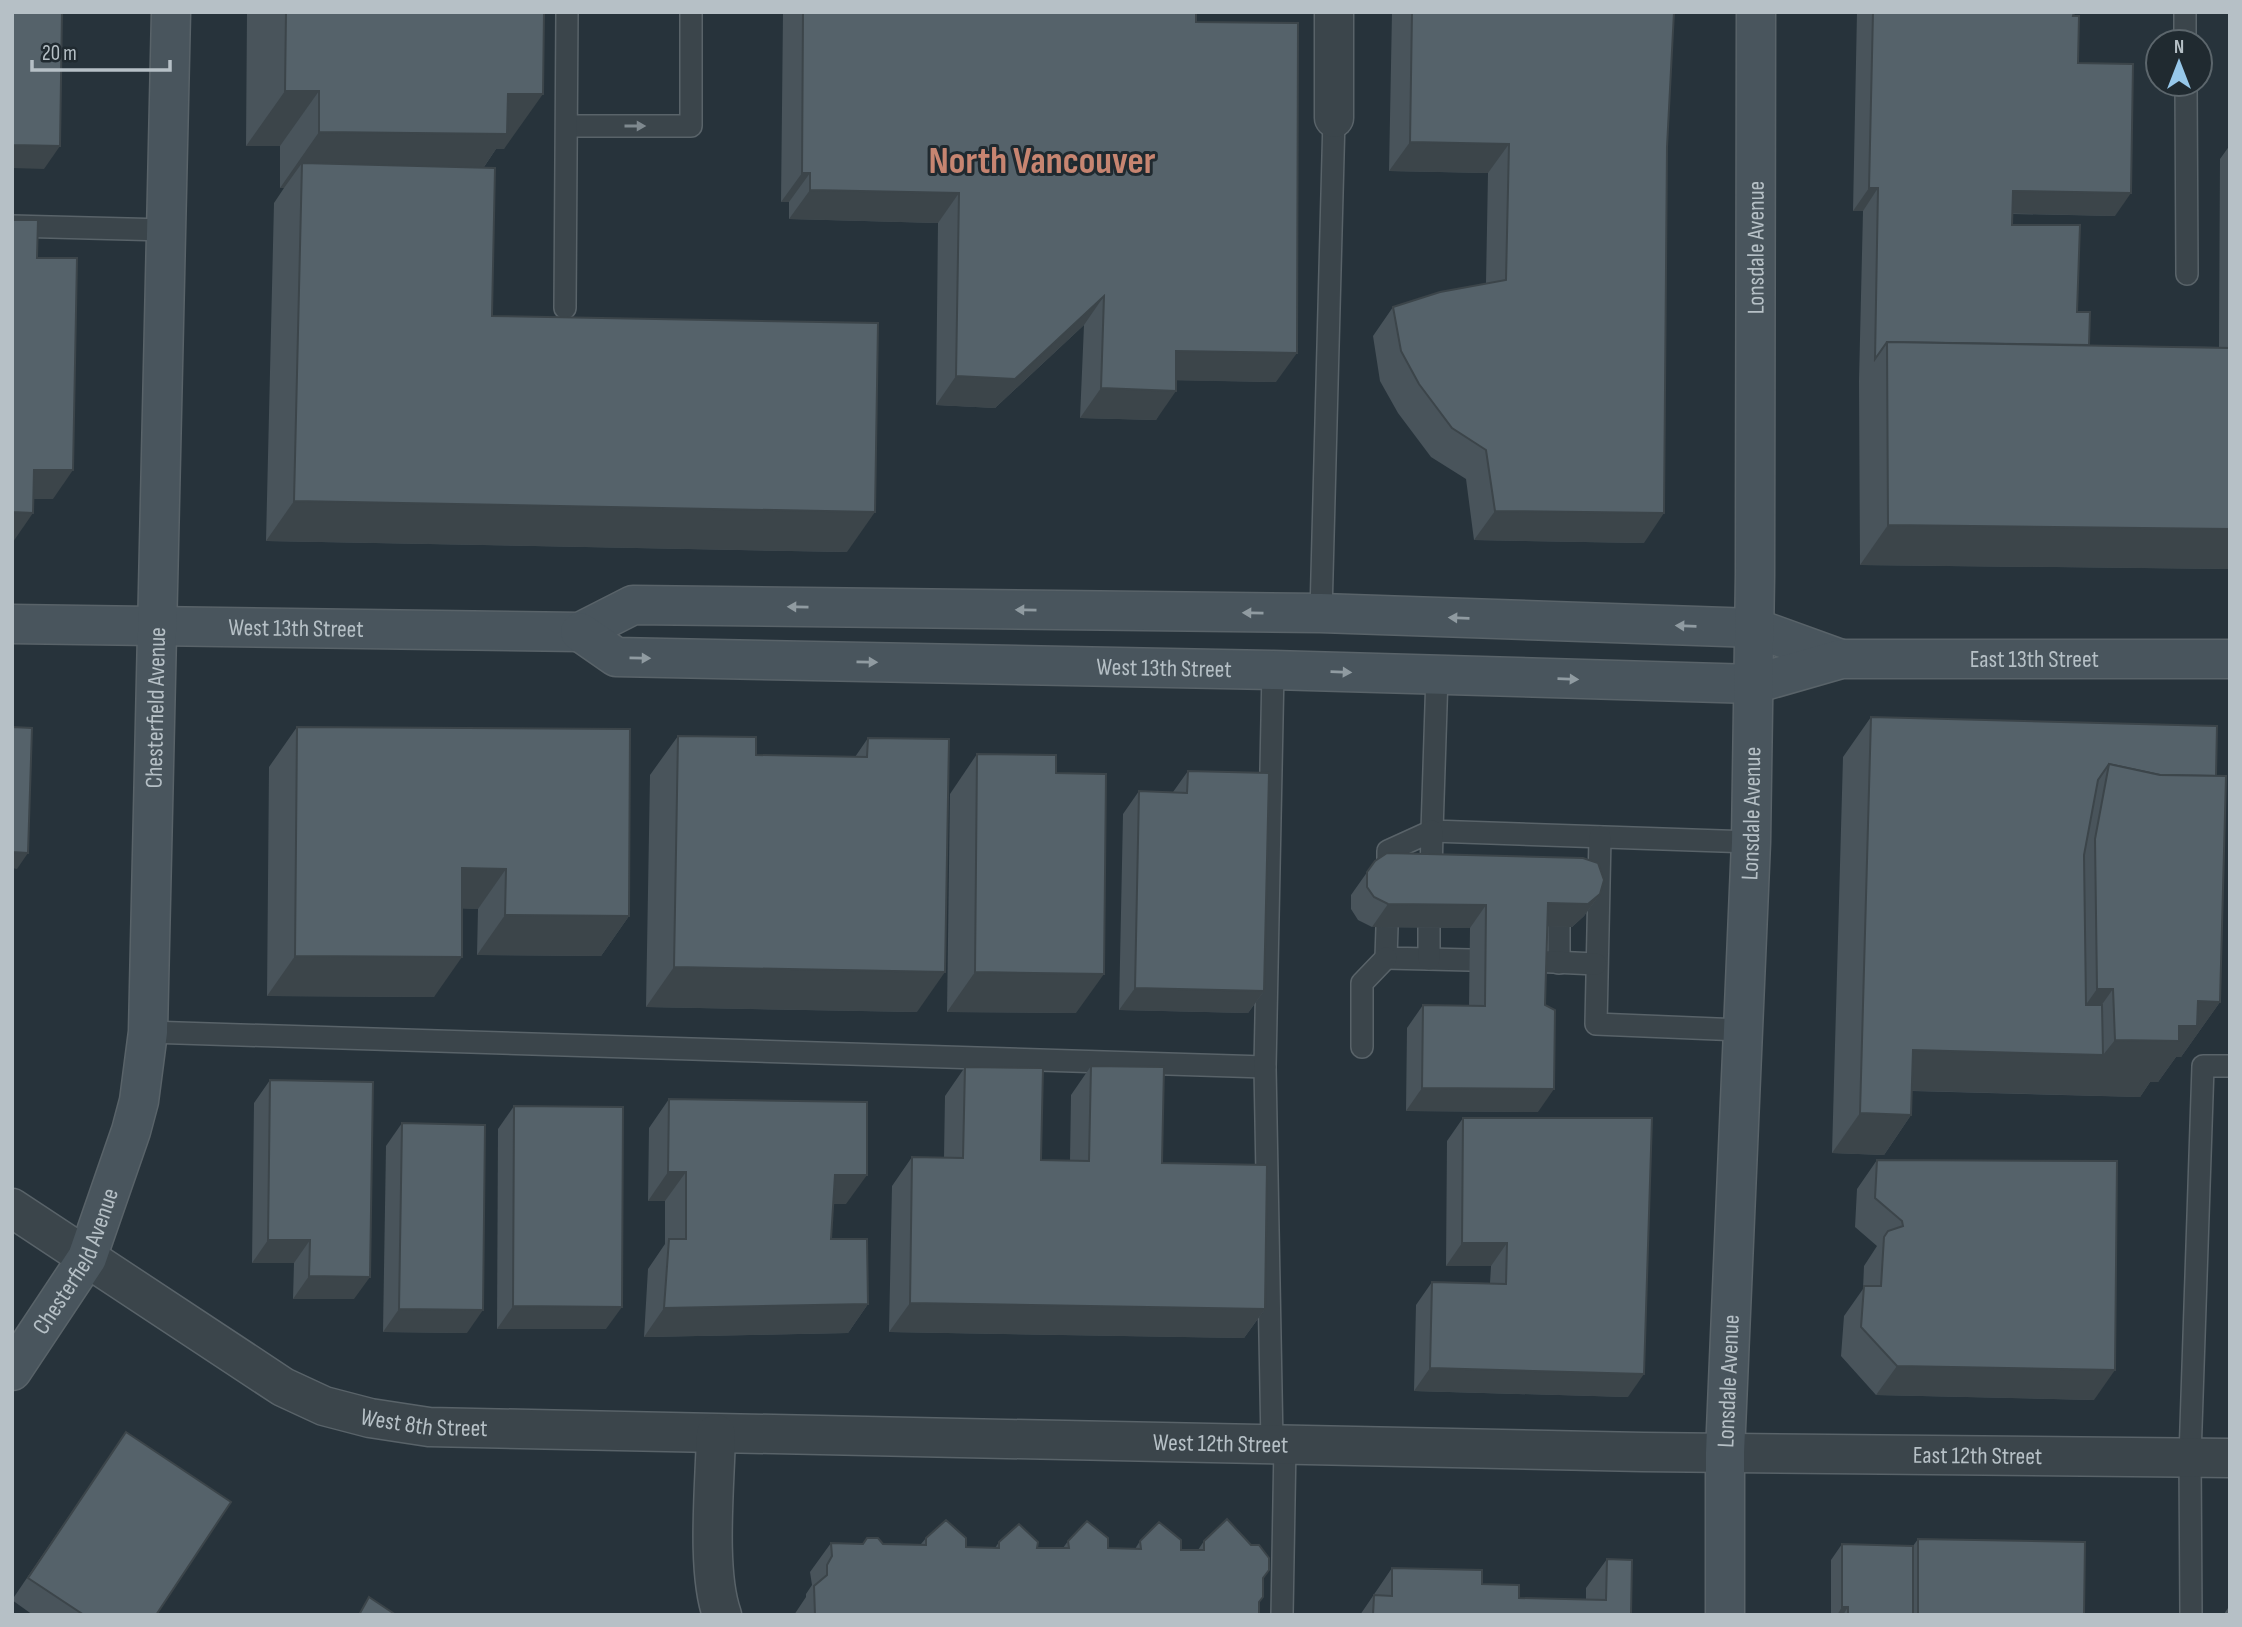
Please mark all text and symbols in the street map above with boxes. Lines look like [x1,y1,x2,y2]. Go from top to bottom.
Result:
scale bar [32,28,170,72]
north arrow [2144,28,2214,98]
text: N [2174,36,2184,59]
text: 20 m [42,41,77,66]
one-way arrow [624,120,646,132]
district label: North Vancouver [929,139,1156,184]
street label: Lonsdale Avenue [1741,181,1770,314]
one-way arrow [787,601,809,613]
one-way arrow [1014,604,1036,616]
one-way arrow [1242,607,1264,618]
one-way arrow [1448,612,1470,624]
street label: West 13th Street [228,613,364,643]
one-way arrow [1675,620,1697,631]
street label: Chesterfield Avenue [139,627,172,789]
street label: East 13th Street [1970,645,2099,674]
one-way arrow [629,652,651,664]
street label: West 13th Street [1096,652,1232,684]
one-way arrow [857,657,879,668]
one-way arrow [1330,667,1352,678]
one-way arrow [1557,673,1579,684]
street label: Lonsdale Avenue [1735,747,1767,881]
street label: Chesterfield Avenue [26,1184,125,1340]
street label: Lonsdale Avenue [1711,1314,1745,1448]
street label: West 8th Street [357,1402,488,1443]
street label: West 12th Street [1153,1427,1289,1459]
street label: East 12th Street [1913,1440,2042,1471]

